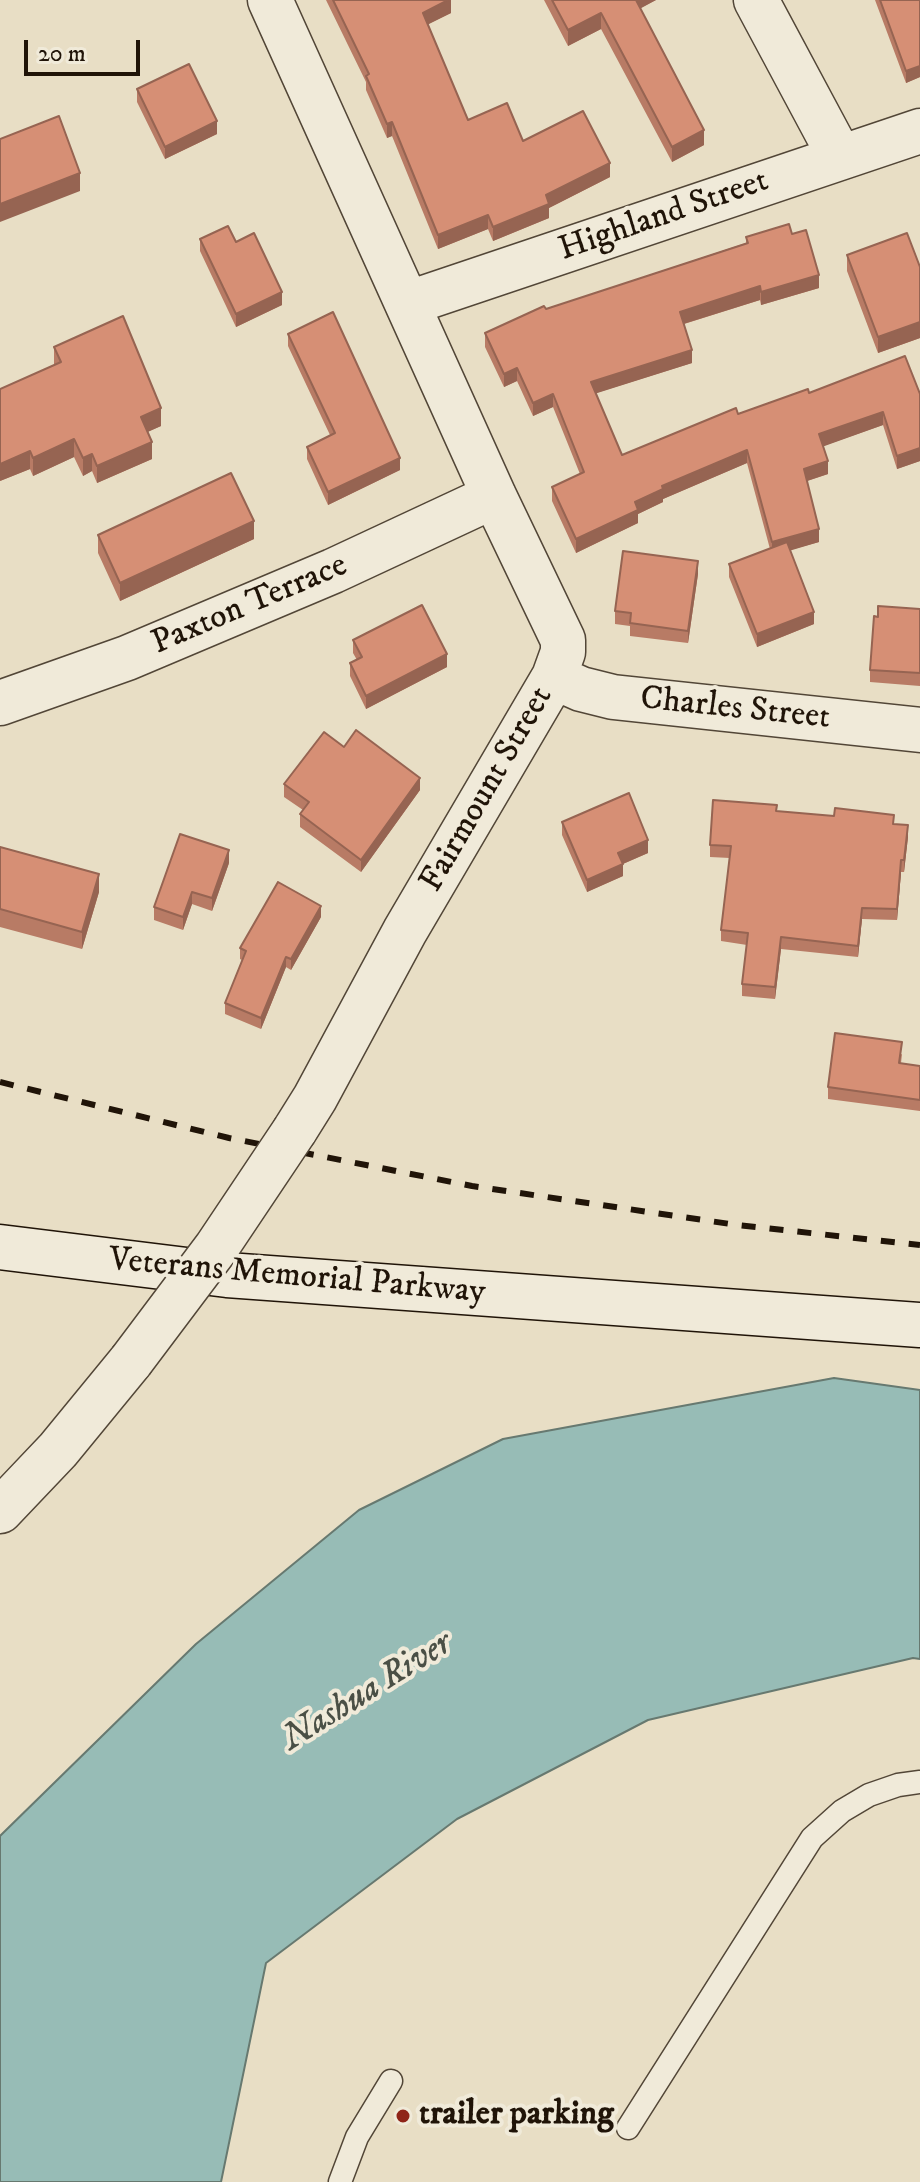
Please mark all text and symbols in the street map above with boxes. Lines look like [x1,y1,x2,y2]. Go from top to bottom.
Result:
scale bar [28,24,144,74]
text: 20 m [38,39,86,69]
street label: Highland Street [554,162,774,272]
street label: Paxton Terrace [146,547,354,665]
street label: Fairmount Street [413,680,563,900]
street label: Charles Street [638,680,832,740]
street label: Veterans Memorial Parkway [107,1241,487,1315]
water label: Nashua River [275,1624,461,1762]
place label: trailer parking [419,2096,614,2136]
marker: trailer parking [394,2107,412,2125]

